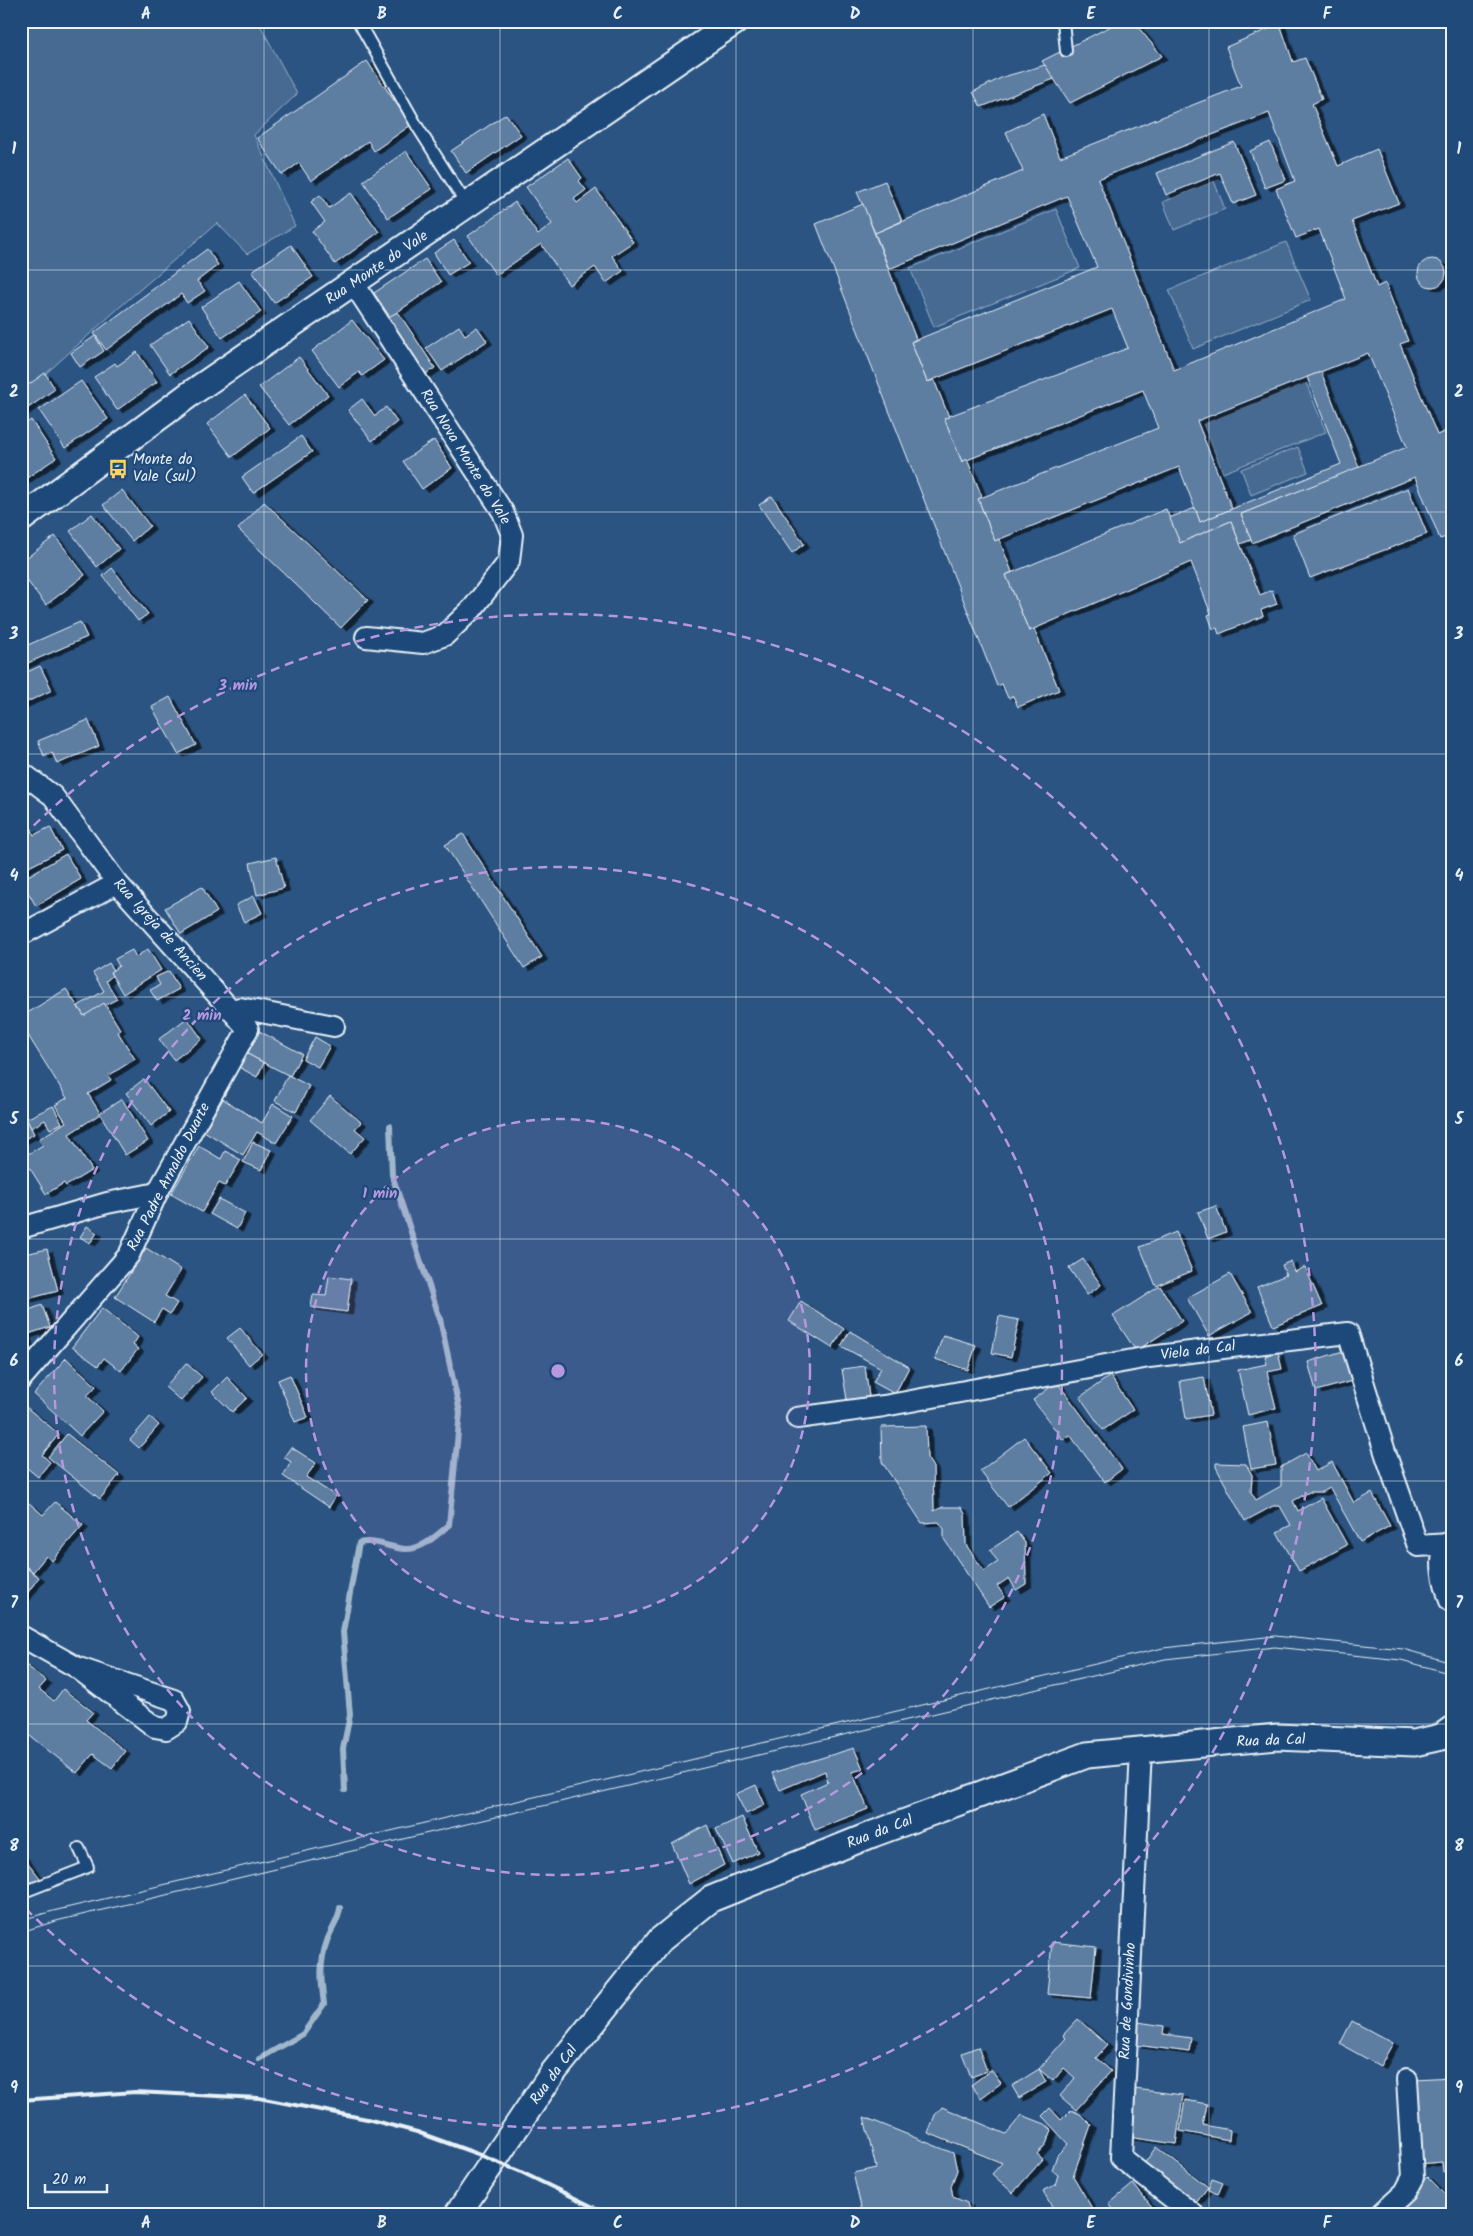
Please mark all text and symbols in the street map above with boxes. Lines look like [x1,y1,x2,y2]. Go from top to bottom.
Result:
text: A [141,2,151,27]
text: B [377,2,387,27]
text: C [613,2,623,27]
text: D [850,2,861,27]
text: E [1087,2,1097,27]
text: F [1323,2,1333,27]
text: 1 [12,137,17,162]
text: 1 [1457,137,1462,162]
street label: Rua Monte do Vale [321,224,434,311]
text: 2 [9,380,19,405]
text: 2 [1454,380,1464,405]
street label: Rua Nova Monte do Vale [413,384,517,530]
place label: Monte do Vale (sul) [133,448,197,489]
bus stop icon: Monte do Vale (sul) [107,458,129,480]
text: 3 [9,622,19,647]
text: 3 [1454,622,1464,647]
text: 3 min [218,674,257,698]
text: 4 [10,864,19,889]
text: 4 [1455,864,1464,889]
street label: Rua Igreja de Ancien [107,873,213,987]
text: 2 min [182,1004,222,1028]
street label: Rua Padre Arnaldo Duarte [121,1098,217,1255]
text: 5 [9,1107,20,1132]
text: 5 [1454,1107,1465,1132]
text: 1 min [363,1182,397,1206]
street label: Viela da Cal [1159,1334,1237,1367]
text: 6 [10,1349,19,1374]
text: 6 [1455,1349,1464,1374]
centre of rings [549,1362,567,1380]
text: 7 [10,1591,18,1616]
text: 7 [1455,1591,1463,1616]
street label: Rua da Cal [1236,1728,1306,1754]
street label: Rua da Cal [843,1808,917,1856]
text: 8 [9,1834,19,1859]
text: 8 [1454,1834,1464,1859]
street label: Rua de Gondivinho [1113,1942,1143,2060]
street label: Rua da Cal [524,2040,584,2110]
text: 9 [10,2076,18,2101]
text: 9 [1455,2076,1463,2101]
scale bar [45,2161,108,2193]
text: 20 m [52,2168,86,2192]
text: A [141,2211,151,2236]
text: B [377,2211,387,2236]
text: C [613,2211,623,2236]
text: D [850,2211,861,2236]
text: E [1087,2211,1097,2236]
text: F [1323,2211,1333,2236]

